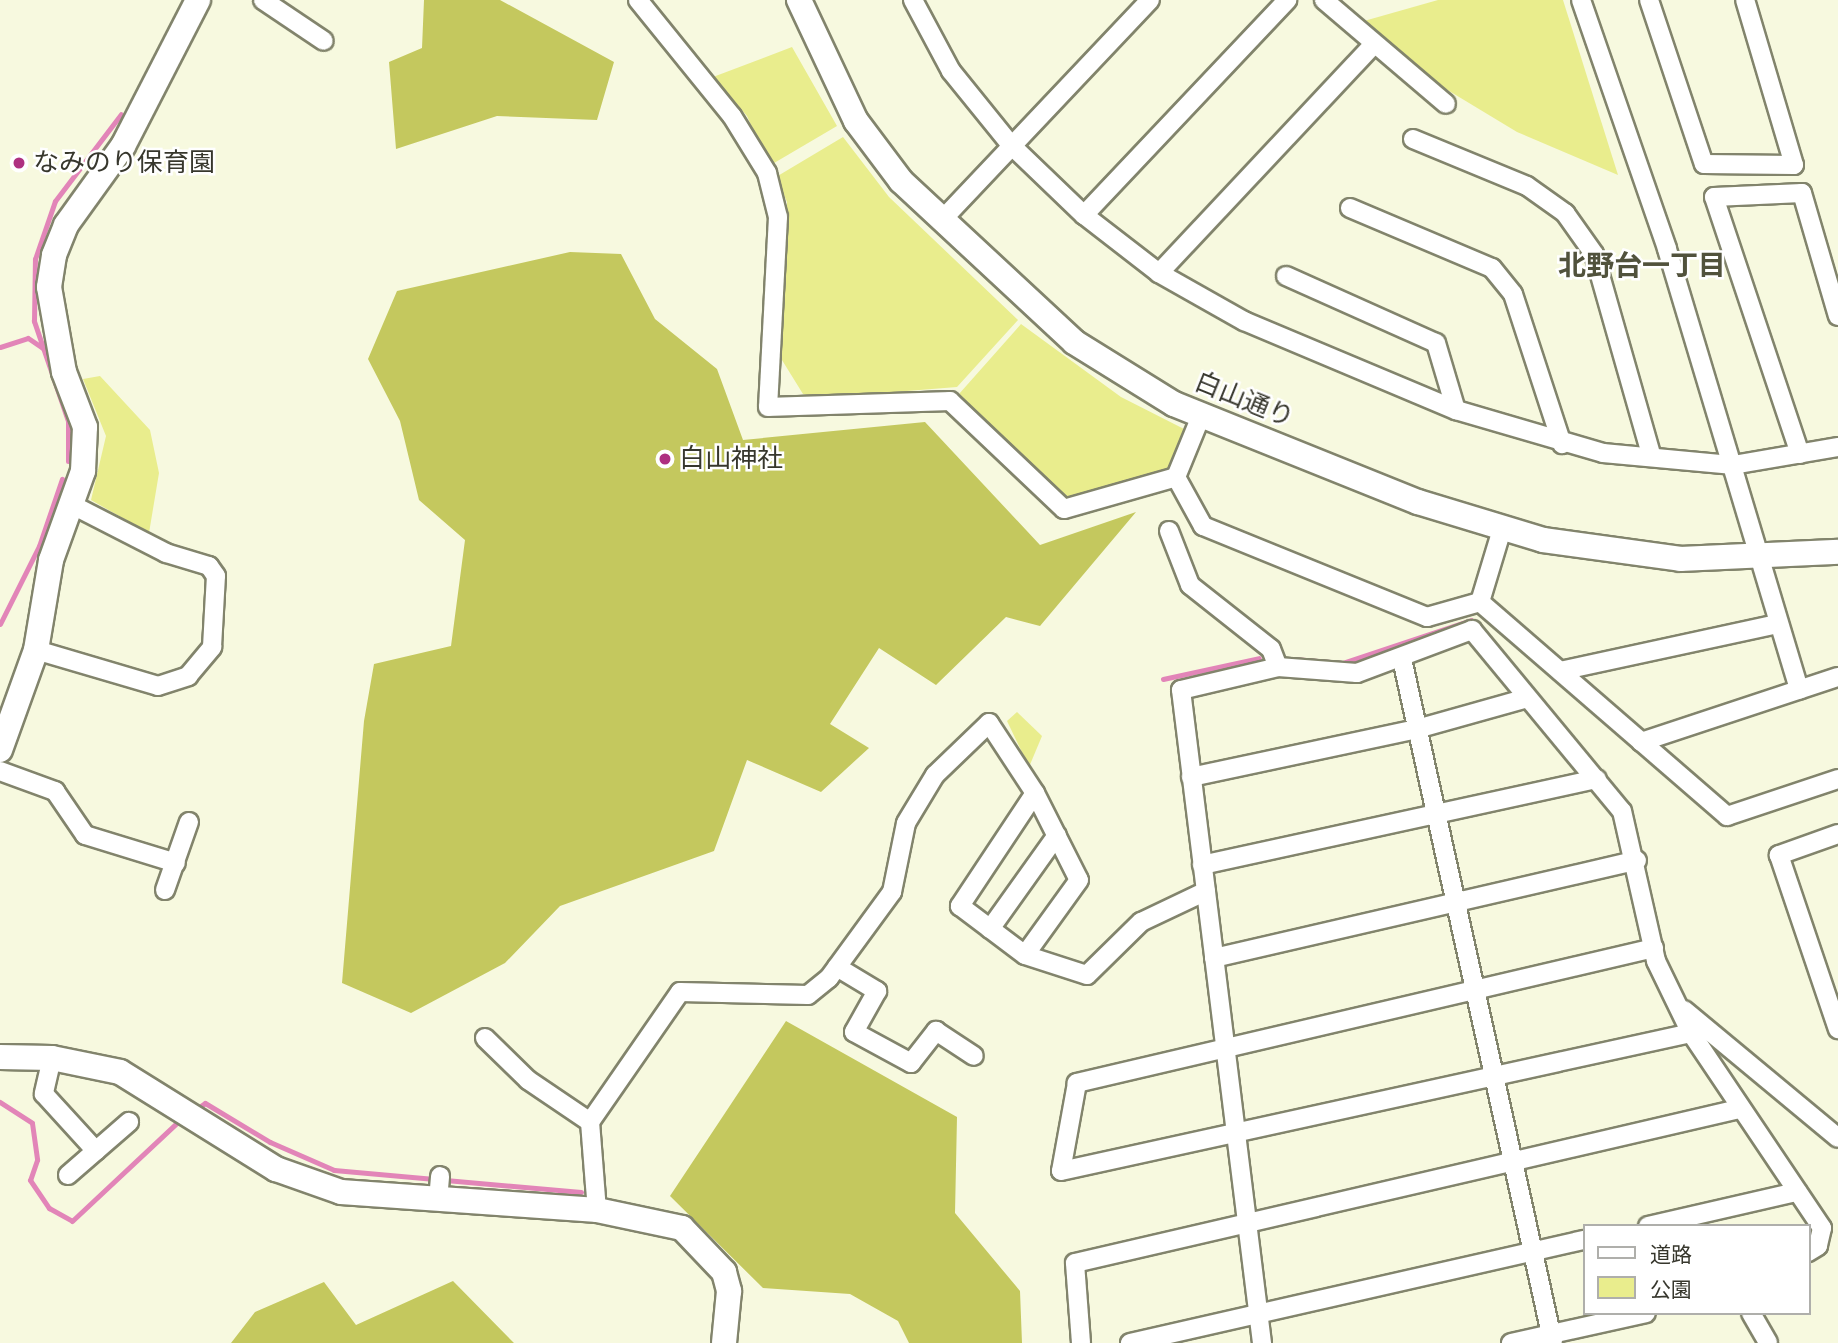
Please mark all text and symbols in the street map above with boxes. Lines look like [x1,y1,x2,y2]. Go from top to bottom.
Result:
place label: なみのり保育園 [33,147,215,179]
marker: なみのり保育園 [11,155,27,171]
district label: 北野台一丁目 [1558,248,1726,282]
street label: 白山通り [1190,366,1298,434]
place label: 白山神社 [679,443,783,475]
marker: 白山神社 [657,451,673,467]
legend [1582,1224,1810,1315]
text: 道路 [1650,1242,1692,1267]
text: 公園 [1650,1277,1692,1302]

